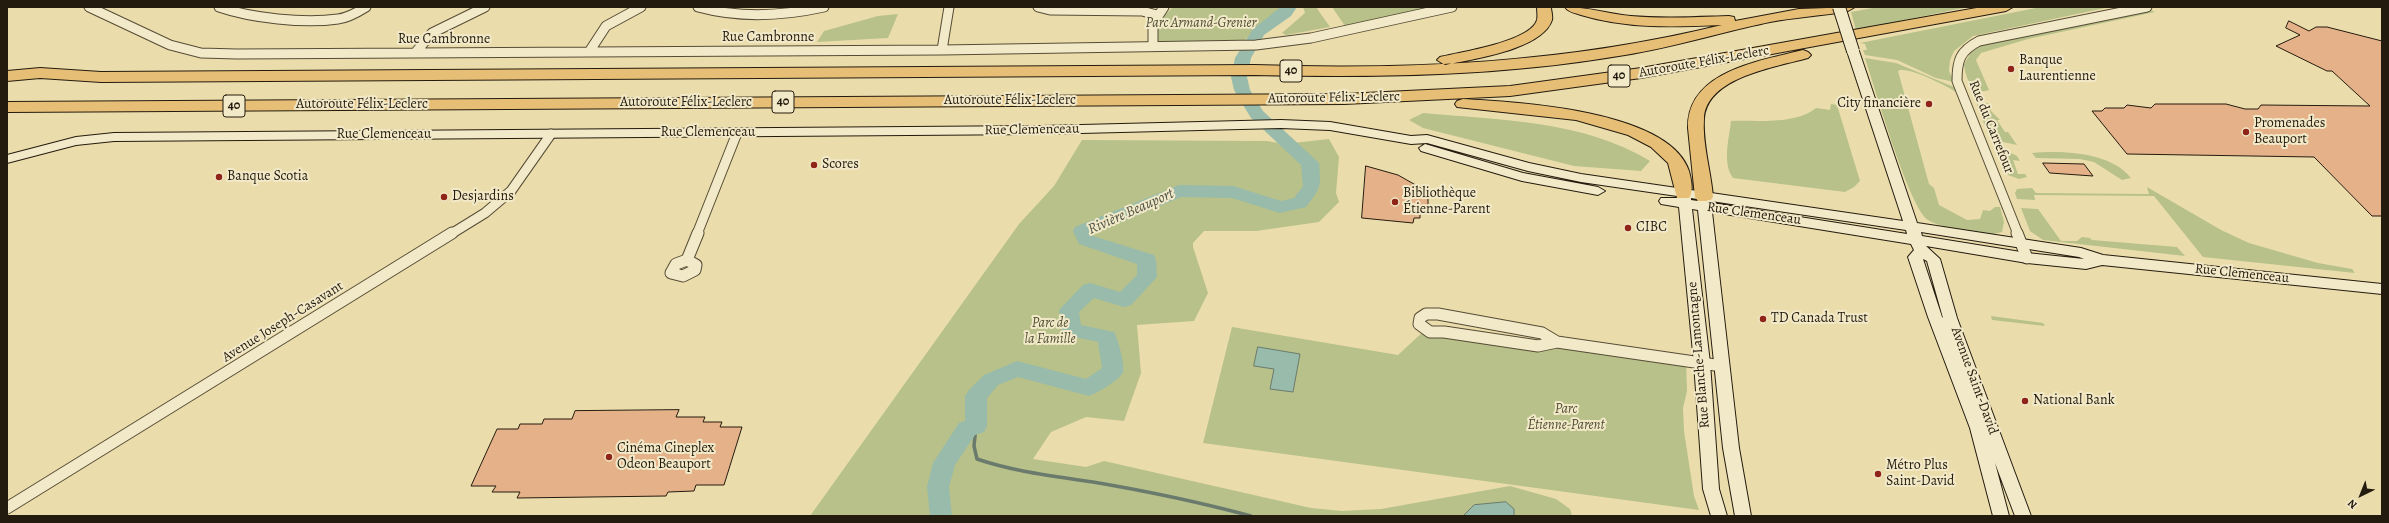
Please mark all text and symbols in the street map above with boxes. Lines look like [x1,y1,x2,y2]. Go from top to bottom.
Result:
park label: Parc Armand-Grenier [1146,16,1256,32]
street label: Rue Cambronne [722,30,814,46]
street label: Rue Cambronne [398,32,490,48]
street label: Autoroute Félix-Leclerc [1638,42,1770,82]
place label: Banque Laurentienne [2019,53,2096,86]
road number: 40 [1280,60,1302,82]
marker: Banque Laurentienne [2006,64,2016,74]
road number: 40 [1608,65,1630,87]
street label: Rue du Carrefour [1965,78,2017,176]
street label: Autoroute Félix-Leclerc [1268,88,1400,108]
road number: 40 [772,91,794,113]
street label: Autoroute Félix-Leclerc [944,93,1076,109]
road number: 40 [223,95,245,117]
street label: Autoroute Félix-Leclerc [620,95,752,111]
place label: City financière [1837,96,1921,112]
street label: Autoroute Félix-Leclerc [296,97,428,113]
marker: City financière [1924,99,1934,109]
place label: Promenades Beauport [2254,116,2325,148]
street label: Rue Clemenceau [984,121,1080,139]
street label: Rue Clemenceau [661,125,755,141]
street label: Rue Clemenceau [337,127,431,143]
marker: Promenades Beauport [2241,127,2251,137]
place label: Scores [822,157,859,173]
marker: Scores [809,160,819,170]
place label: Banque Scotia [227,169,308,185]
marker: Banque Scotia [214,172,224,182]
water label: Rivière Beauport [1085,185,1177,239]
place label: Bibliothèque Étienne-Parent [1403,186,1490,218]
place label: Desjardins [452,189,514,205]
marker: Desjardins [439,192,449,202]
marker: Bibliothèque Étienne-Parent [1390,197,1400,207]
street label: Rue Clemenceau [1706,199,1802,229]
place label: CIBC [1636,220,1667,236]
marker: CIBC [1623,223,1633,233]
street label: Rue Clemenceau [2194,261,2290,287]
street label: Avenue Joseph-Casavant [219,278,347,366]
street label: Rue Blanche-Lamontagne [1684,281,1714,429]
place label: TD Canada Trust [1771,311,1868,327]
marker: TD Canada Trust [1758,314,1768,324]
park label: Parc de la Famille [1024,316,1076,348]
street label: Avenue Saint-David [1947,325,2001,437]
place label: National Bank [2033,393,2115,409]
marker: National Bank [2020,396,2030,406]
park label: Parc Étienne-Parent [1527,402,1605,434]
place label: Cinéma Cineplex Odeon Beauport [617,441,714,474]
marker: Cinéma Cineplex Odeon Beauport [604,452,614,462]
place label: Métro Plus Saint-David [1886,458,1955,490]
marker: Métro Plus Saint-David [1873,469,1883,479]
north arrow [2341,475,2381,515]
text: N [2344,496,2361,512]

